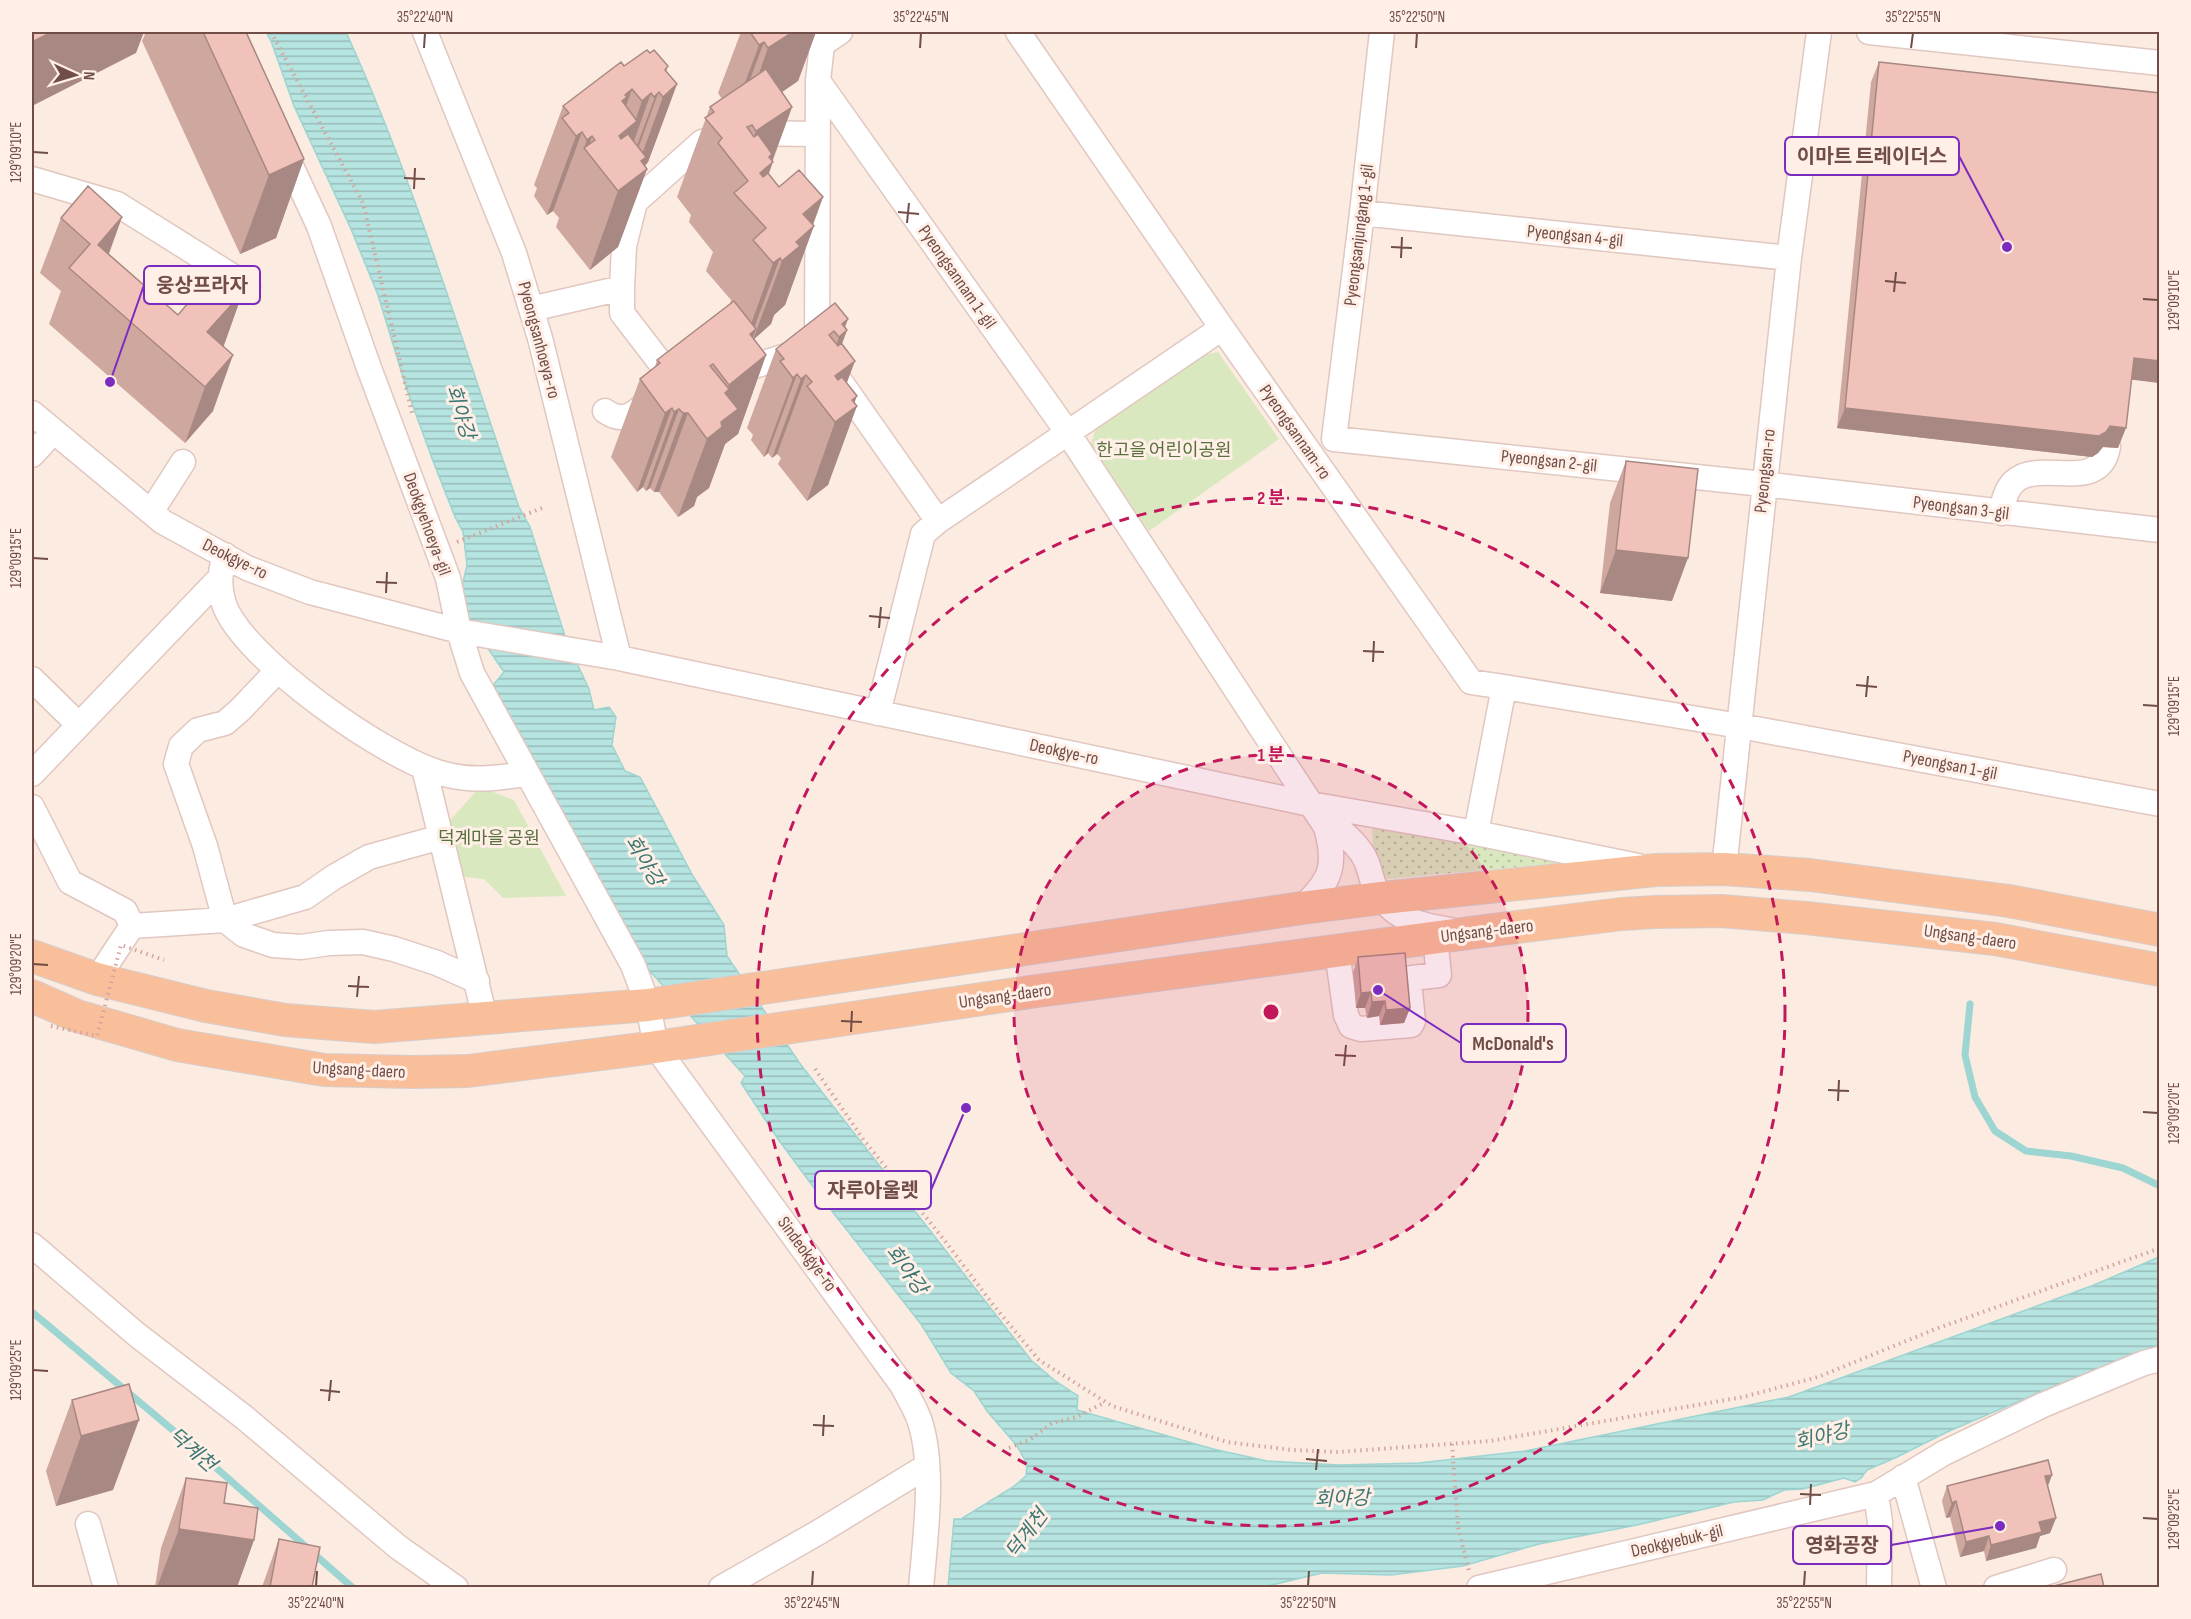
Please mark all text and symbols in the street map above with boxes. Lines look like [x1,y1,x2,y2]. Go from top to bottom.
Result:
text: 35°22'40"N [397,8,453,27]
text: 35°22'45"N [893,8,949,27]
text: 35°22'50"N [1389,8,1445,27]
text: 35°22'55"N [1885,8,1941,27]
north arrow [45,45,105,105]
text: N [79,71,98,81]
text: 129°09'10"E [7,122,26,182]
callout: 이마트 트레이더스 [1785,137,1959,175]
text: 이마트 트레이더스 [1797,145,1947,169]
street label: Pyeongsanjungang 1-gil [1340,163,1378,307]
street label: Pyeongsannam 1-gil [914,221,1000,333]
street label: Pyeongsan 4-gil [1526,221,1624,251]
callout: 웅상프라자 [144,266,260,304]
text: 129°09'10"E [2165,270,2184,330]
text: 웅상프라자 [156,274,249,298]
street label: Pyeongsanhoeya-ro [513,279,565,401]
street label: Pyeongsannam-ro [1255,381,1335,483]
water label: 회야강 [440,382,480,444]
street label: Pyeongsan-ro [1750,428,1780,514]
park label: 한고을 어린이공원 [1096,440,1232,461]
street label: Pyeongsan 2-gil [1500,446,1598,476]
street label: Deokgyehoeya-gil [399,470,455,578]
text: 2 분 [1257,488,1285,509]
street label: Pyeongsan 3-gil [1912,492,2010,524]
text: 129°09'15"E [7,528,26,588]
street label: Deokgye-ro [199,534,271,584]
text: 129°09'15"E [2165,676,2184,736]
street label: Deokgye-ro [1028,734,1100,770]
text: 1 분 [1258,745,1285,766]
street label: Pyeongsan 1-gil [1901,746,1999,784]
park label: 덕계마을 공원 [438,828,540,849]
water label: 회야강 [619,831,670,893]
street label: Ungsang-daero [1440,915,1534,947]
street label: Ungsang-daero [1922,920,2018,954]
text: 129°09'20"E [7,933,26,995]
street label: Ungsang-daero [957,979,1053,1013]
centre of rings [1261,1002,1281,1022]
callout: McDonald's [1461,1024,1566,1062]
text: McDonald's [1472,1032,1554,1056]
street label: Ungsang-daero [312,1057,406,1083]
text: 129°09'20"E [2165,1082,2184,1144]
callout: 자루아울렛 [815,1171,931,1209]
text: 자루아울렛 [827,1179,919,1203]
street label: Sindeokgye-ro [773,1212,841,1296]
water label: 회야강 [880,1241,933,1301]
text: 129°09'25"E [7,1339,26,1401]
water label: 회야강 [1792,1418,1854,1455]
water label: 덕계천 [163,1423,223,1479]
water label: 회야강 [1314,1486,1373,1512]
text: 129°09'25"E [2165,1488,2184,1550]
water label: 덕계천 [1001,1503,1055,1563]
street label: Deokgyebuk-gil [1629,1520,1725,1562]
callout: 영화공장 [1793,1526,1891,1564]
text: 영화공장 [1805,1534,1879,1558]
text: 35°22'40"N [288,1594,344,1613]
text: 35°22'45"N [784,1594,840,1613]
text: 35°22'50"N [1280,1594,1336,1613]
text: 35°22'55"N [1776,1594,1832,1613]

